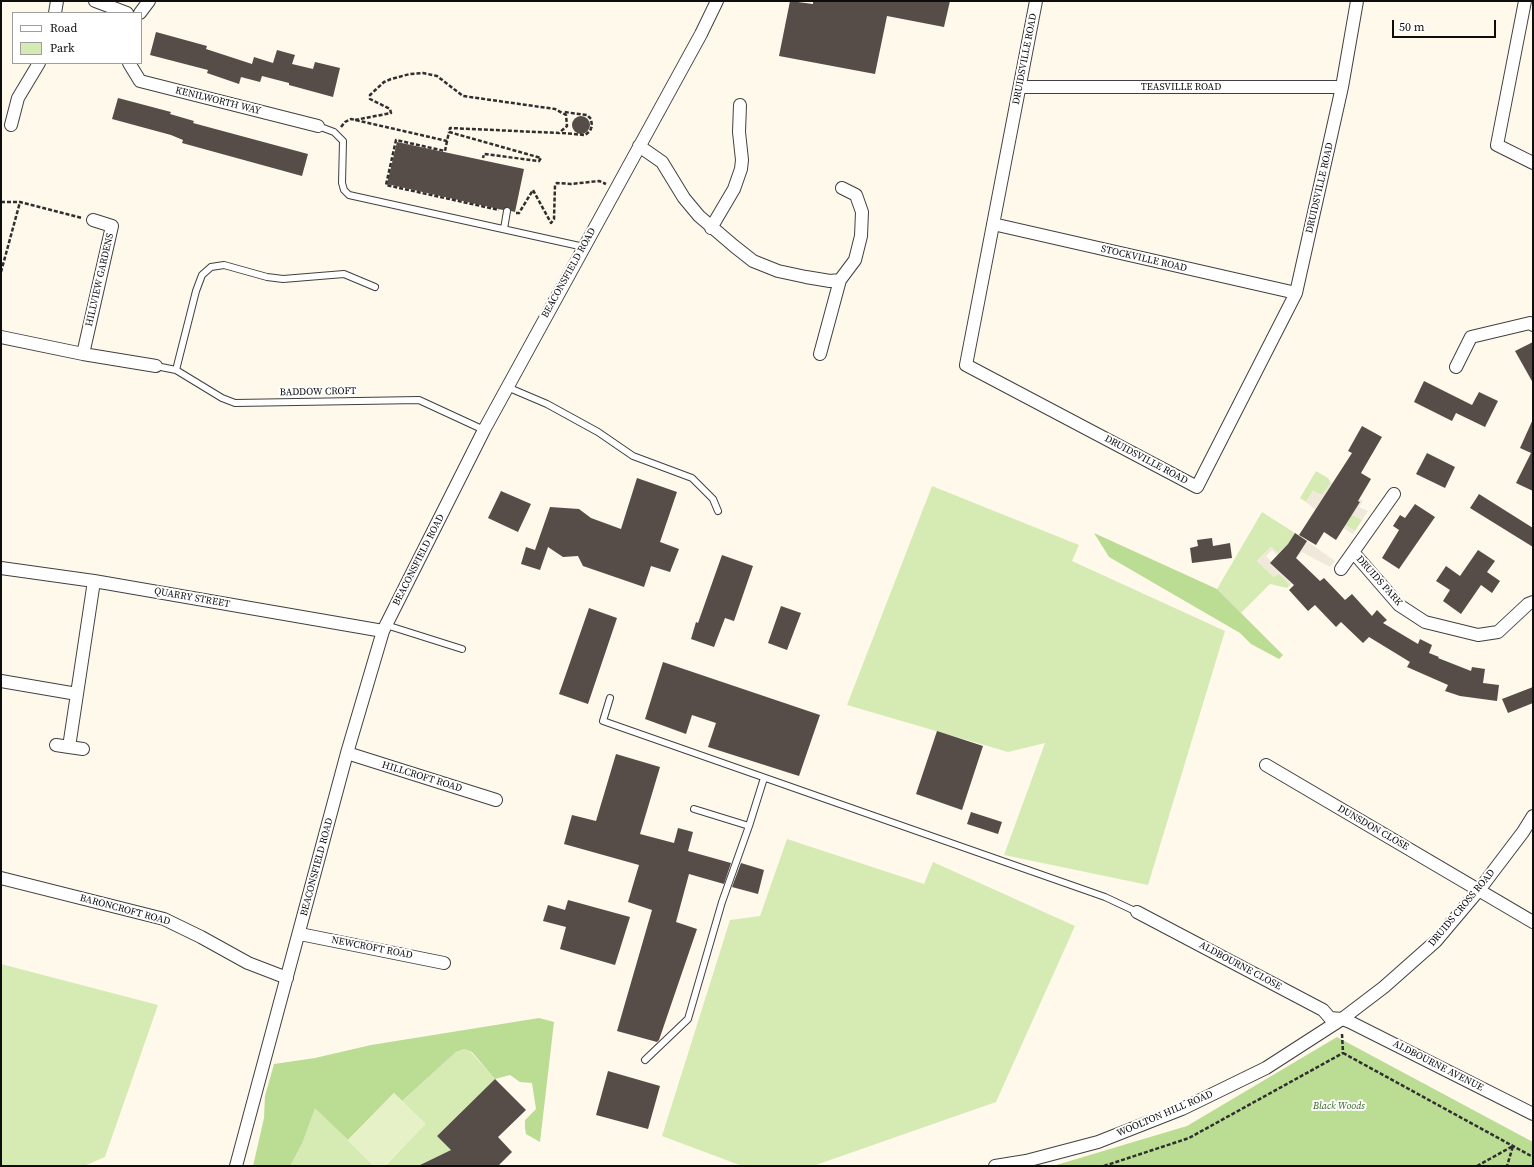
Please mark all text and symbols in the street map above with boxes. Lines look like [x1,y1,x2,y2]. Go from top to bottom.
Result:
legend [12,12,142,64]
street label: DRUIDSVILLE ROAD [1010,12,1040,106]
scale bar [1394,12,1498,38]
text: 50 m [1399,19,1425,35]
text: Road [50,20,77,36]
text: Park [50,40,75,56]
street label: TEASVILLE ROAD [1141,81,1221,93]
street label: KENILWORTH WAY [174,85,262,117]
street label: DRUIDSVILLE ROAD [1304,142,1336,234]
street label: BEACONSFIELD ROAD [539,226,599,320]
street label: HILLVIEW GARDENS [83,232,117,328]
street label: STOCKVILLE ROAD [1100,243,1188,275]
street label: BADDOW CROFT [280,385,356,399]
street label: DRUIDSVILLE ROAD [1102,433,1190,487]
street label: BEACONSFIELD ROAD [391,512,447,608]
street label: DRUIDS PARK [1353,553,1405,609]
street label: QUARRY STREET [153,585,231,611]
street label: HILLCROFT ROAD [380,759,464,795]
street label: DUNSDON CLOSE [1335,803,1411,853]
street label: BEACONSFIELD ROAD [298,817,336,917]
street label: DRUIDS CROSS ROAD [1426,867,1498,949]
street label: BARONCROFT ROAD [78,892,172,928]
street label: NEWCROFT ROAD [330,934,414,962]
street label: ALDBOURNE CLOSE [1197,939,1283,993]
street label: ALDBOURNE AVENUE [1391,1038,1485,1094]
street label: WOOLTON HILL ROAD [1115,1088,1215,1140]
park label: Black Woods [1313,1100,1365,1112]

